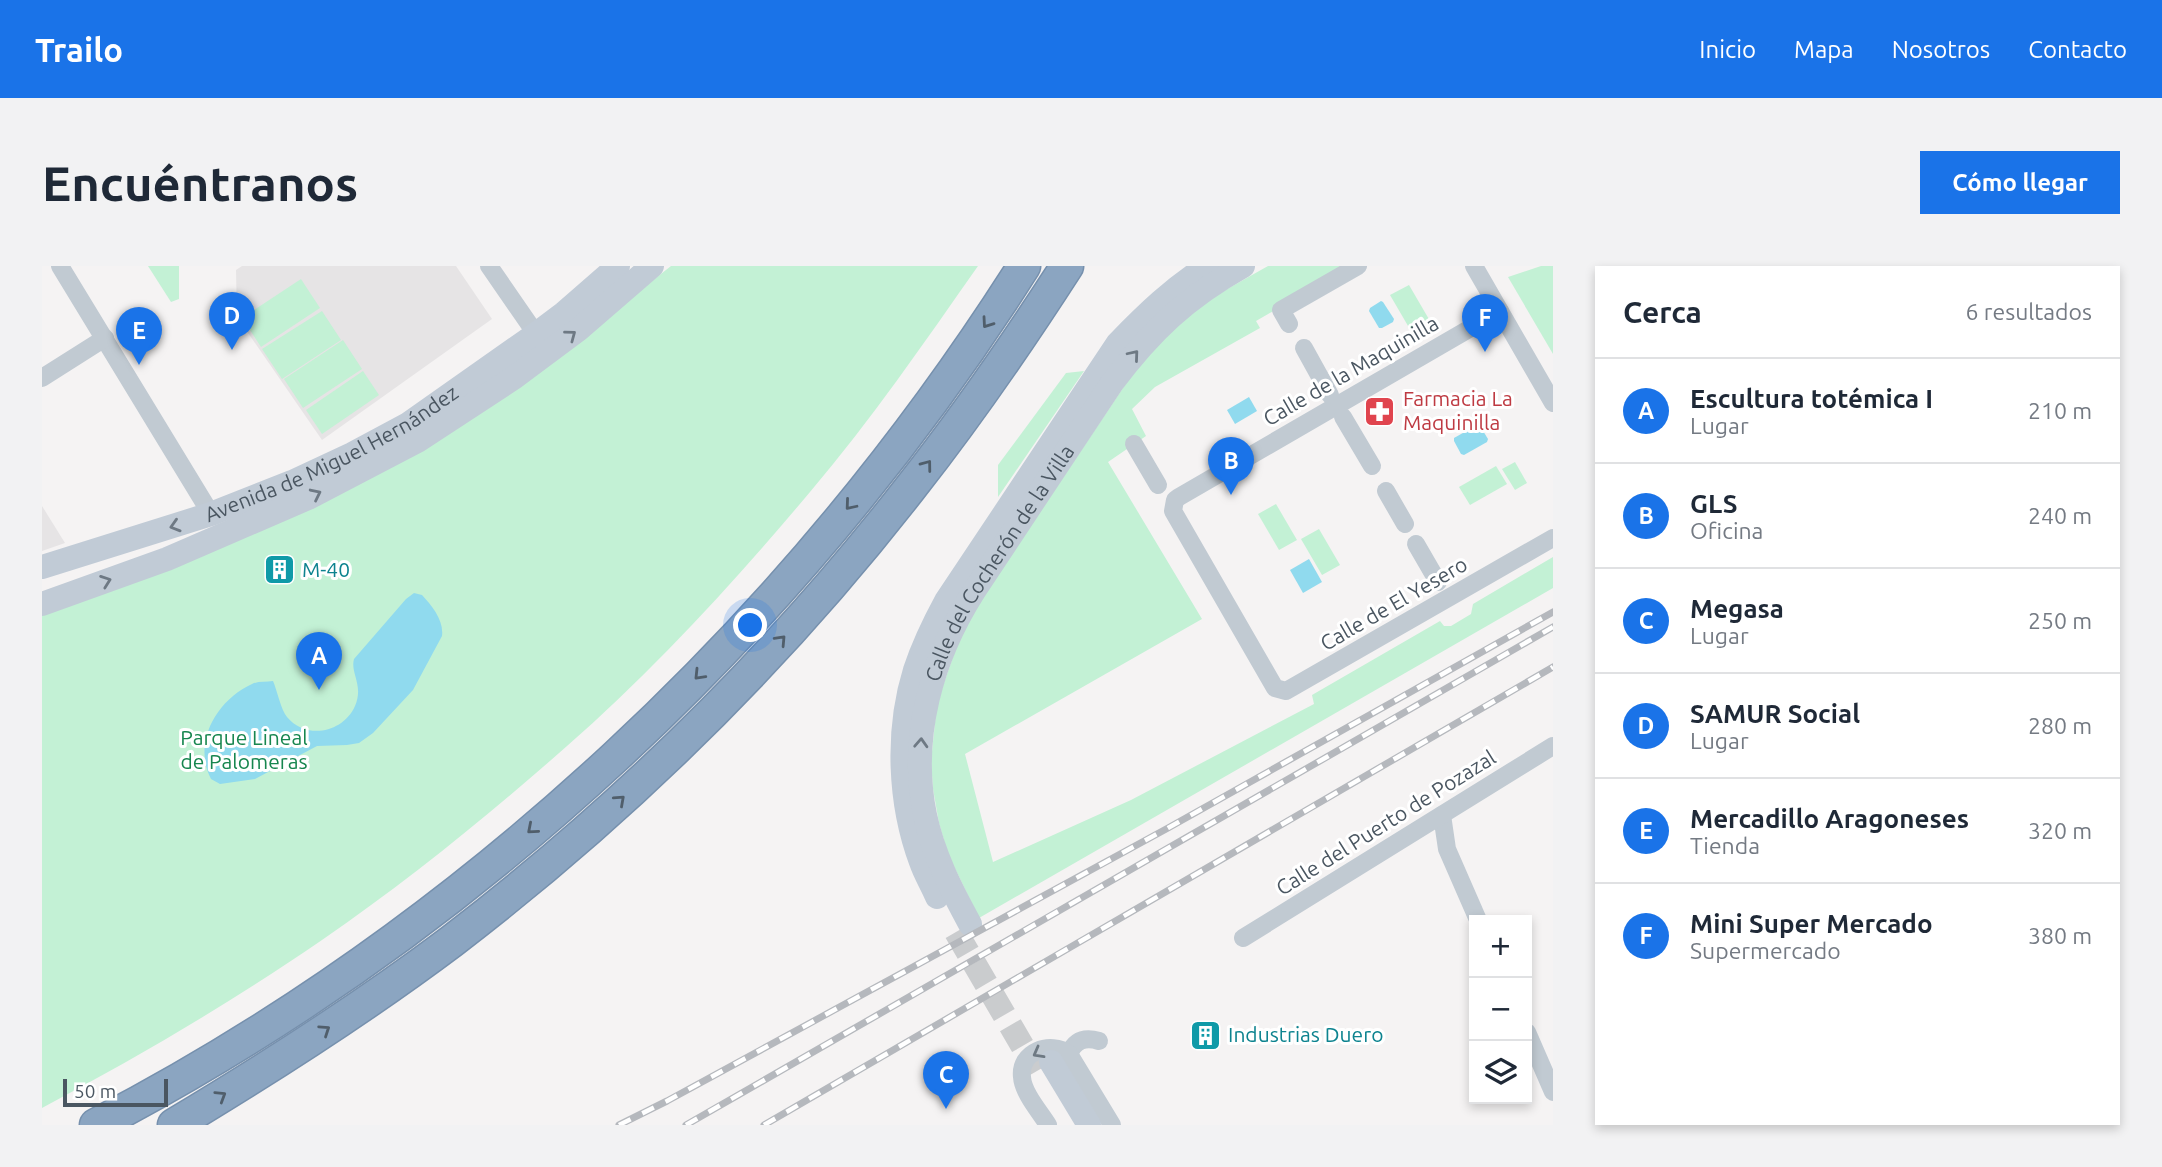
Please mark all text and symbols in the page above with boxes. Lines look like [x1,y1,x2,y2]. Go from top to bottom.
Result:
text: Trailo [35,31,123,68]
text: Inicio [1699,36,1756,63]
text: Mapa [1794,36,1854,63]
text: Nosotros [1892,36,1990,63]
text: Contacto [2028,36,2127,63]
button: Cómo llegar [1920,151,2120,214]
text: Encuéntranos [42,155,358,210]
pin: D [209,292,255,350]
pin: F [1462,294,1508,352]
text: Cerca [1623,295,1702,329]
text: 6 resultados [1966,299,2092,324]
pin: E [116,307,162,365]
street label: Calle de la Maquinilla [1259,310,1442,430]
one-way arrow [982,315,995,328]
one-way arrow [563,331,576,343]
one-way arrow [1126,350,1138,363]
street label: Avenida de Miguel Hernández [201,380,462,526]
text: Escultura totémica I [1690,384,1933,413]
place label: Farmacia La Maquinilla [1403,386,1513,434]
pharmacy icon: Farmacia La Maquinilla [1363,394,1397,428]
text: A [1638,398,1654,423]
text: 210 m [2028,398,2092,423]
text: Lugar [1690,413,1749,438]
pin: B [1208,437,1254,495]
street label: Calle del Cocherón de la Villa [920,440,1079,684]
one-way arrow [919,460,932,473]
one-way arrow [309,488,321,502]
text: GLS [1690,489,1737,518]
one-way arrow [846,498,859,510]
text: B [1638,503,1654,528]
text: 240 m [2028,503,2092,528]
one-way arrow [169,517,181,532]
text: Oficina [1690,518,1763,543]
street label: Calle de El Yesero [1316,551,1471,655]
building icon: M-40 [262,553,296,587]
place label: M-40 [302,557,350,581]
one-way arrow [100,575,112,589]
text: Megasa [1690,594,1784,623]
your location [733,608,767,642]
text: C [1639,608,1653,633]
text: 250 m [2028,608,2092,633]
text: Lugar [1690,623,1749,648]
pin: A [296,632,342,690]
one-way arrow [773,635,786,648]
one-way arrow [694,666,707,679]
text: SAMUR Social [1690,699,1860,728]
text: D [1638,713,1654,738]
text: 280 m [2028,713,2092,738]
park label: Parque Lineal de Palomeras [180,725,308,773]
text: Lugar [1690,728,1749,753]
one-way arrow [914,737,929,748]
street label: Calle del Puerto de Pozazal [1271,745,1500,900]
one-way arrow [612,796,625,808]
text: Mercadillo Aragoneses [1690,804,1969,833]
text: E [1639,818,1653,843]
text: 320 m [2028,818,2092,843]
one-way arrow [527,821,540,833]
text: Tienda [1690,833,1760,858]
text: Mini Super Mercado [1690,909,1933,938]
map controls [1469,915,1532,1104]
button: + [1469,915,1532,978]
text: F [1640,923,1652,948]
text: 380 m [2028,923,2092,948]
text: Supermercado [1690,938,1841,963]
button: − [1469,978,1532,1041]
building icon: Industrias Duero [1188,1018,1222,1052]
place label: Industrias Duero [1228,1022,1383,1046]
one-way arrow [317,1025,330,1038]
button: layers [1469,1041,1532,1104]
one-way arrow [1033,1045,1045,1058]
pin: C [923,1051,969,1109]
scale bar [63,1076,168,1108]
text: 50 m [74,1080,116,1102]
one-way arrow [213,1092,226,1105]

